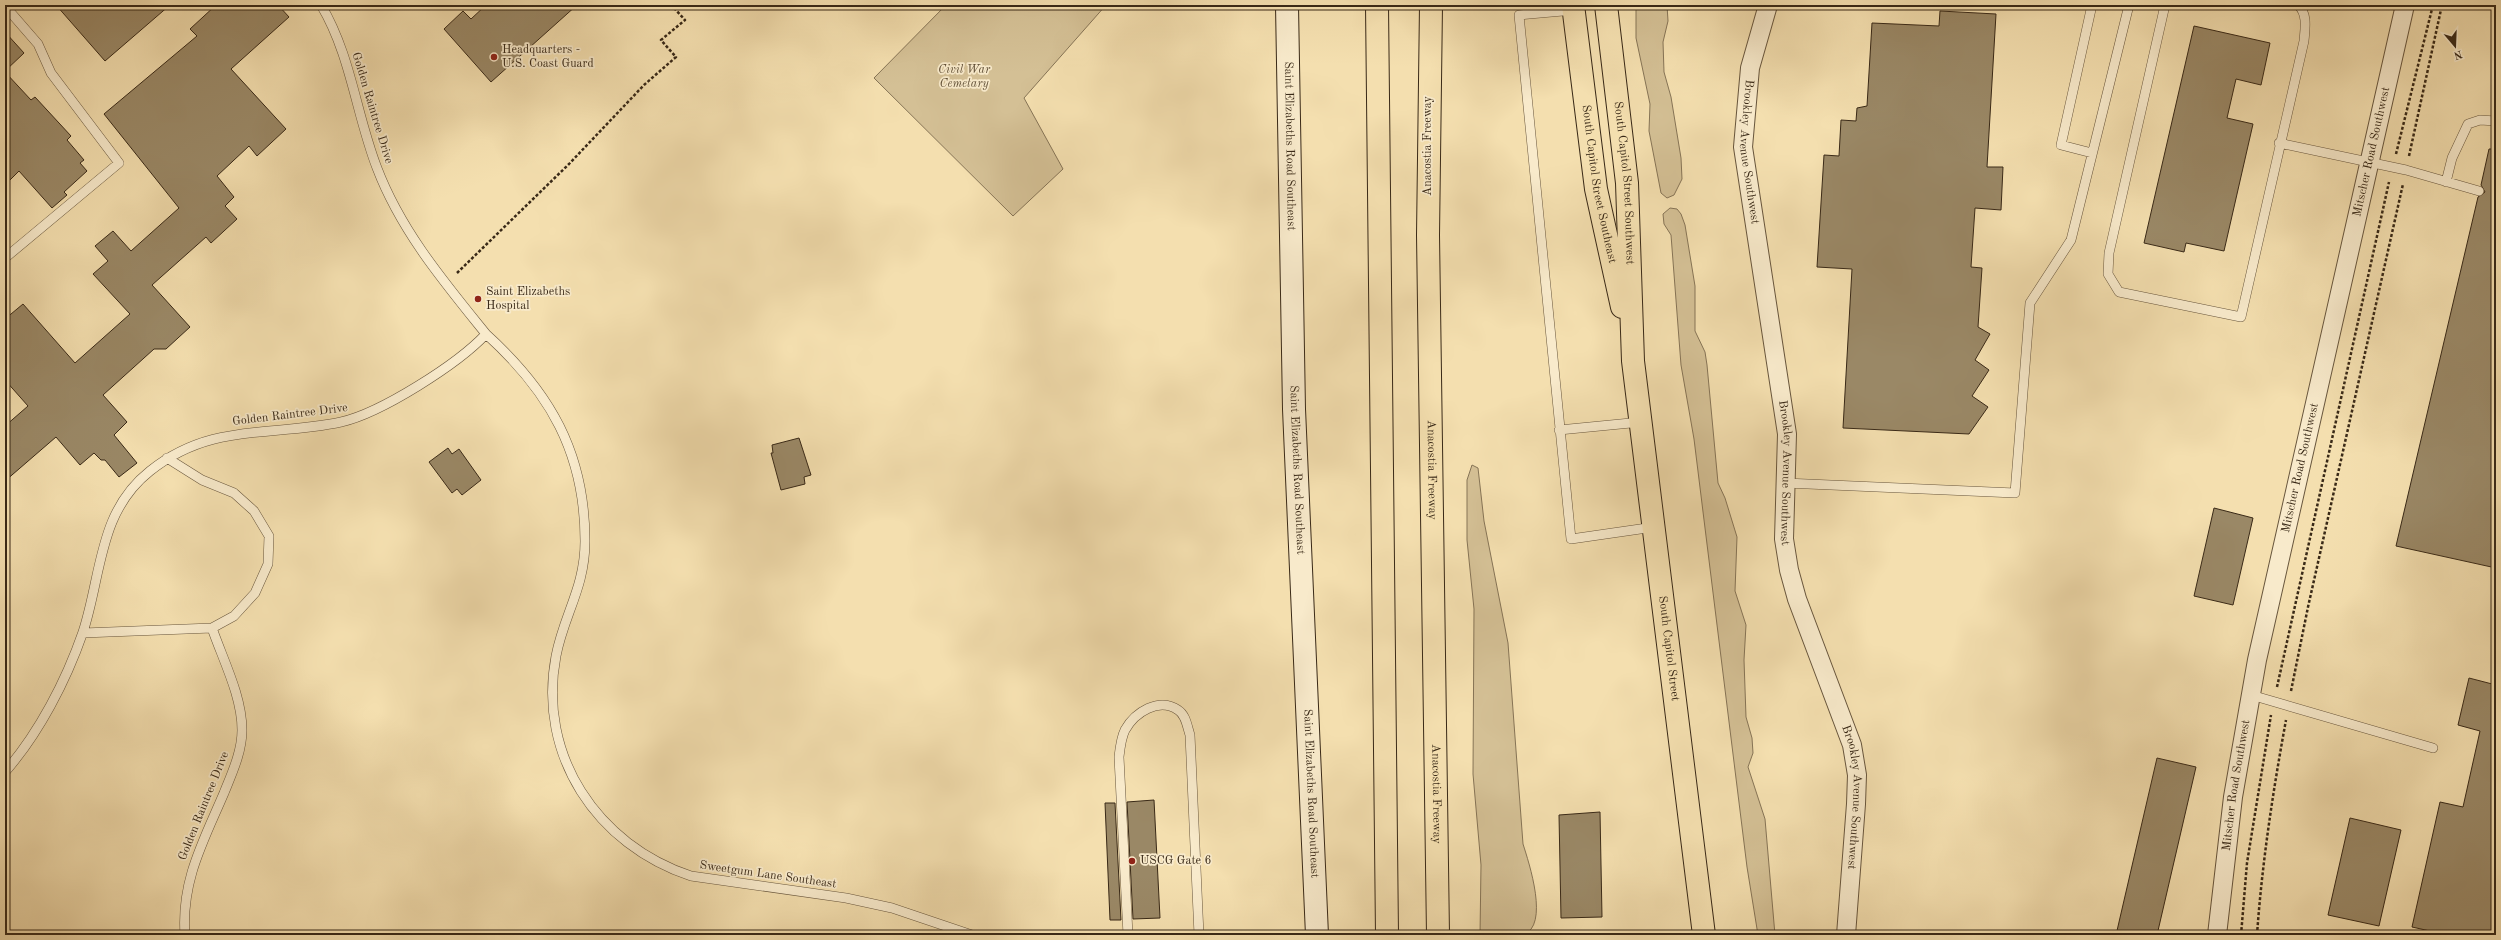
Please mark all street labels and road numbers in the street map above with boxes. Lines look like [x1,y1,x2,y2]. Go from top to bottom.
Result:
street label: Golden Raintree Drive [349,51,395,166]
street label: Saint Elizabeths Road Southeast [1282,61,1297,231]
street label: Brookley Avenue Southwest [1737,79,1761,225]
street label: Mitscher Road Southwest [2351,86,2392,218]
street label: Anacostia Freeway [1422,95,1434,196]
street label: South Capitol Street Southwest [1611,101,1636,265]
street label: South Capitol Street Southeast [1580,104,1618,265]
street label: Saint Elizabeths Road Southeast [1288,385,1306,555]
street label: Brookley Avenue Southwest [1776,399,1793,546]
street label: Golden Raintree Drive [232,402,349,428]
street label: Mitscher Road Southwest [2280,402,2321,534]
street label: Anacostia Freeway [1425,420,1438,521]
street label: South Capitol Street [1656,595,1681,702]
street label: Saint Elizabeths Road Southeast [1301,709,1321,878]
street label: Mitscher Road Southwest [2221,719,2252,852]
street label: Brookley Avenue Southwest [1839,724,1863,870]
street label: Anacostia Freeway [1429,744,1443,845]
street label: Golden Raintree Drive [177,750,231,862]
street label: Sweetgum Lane Southeast [699,859,837,891]

